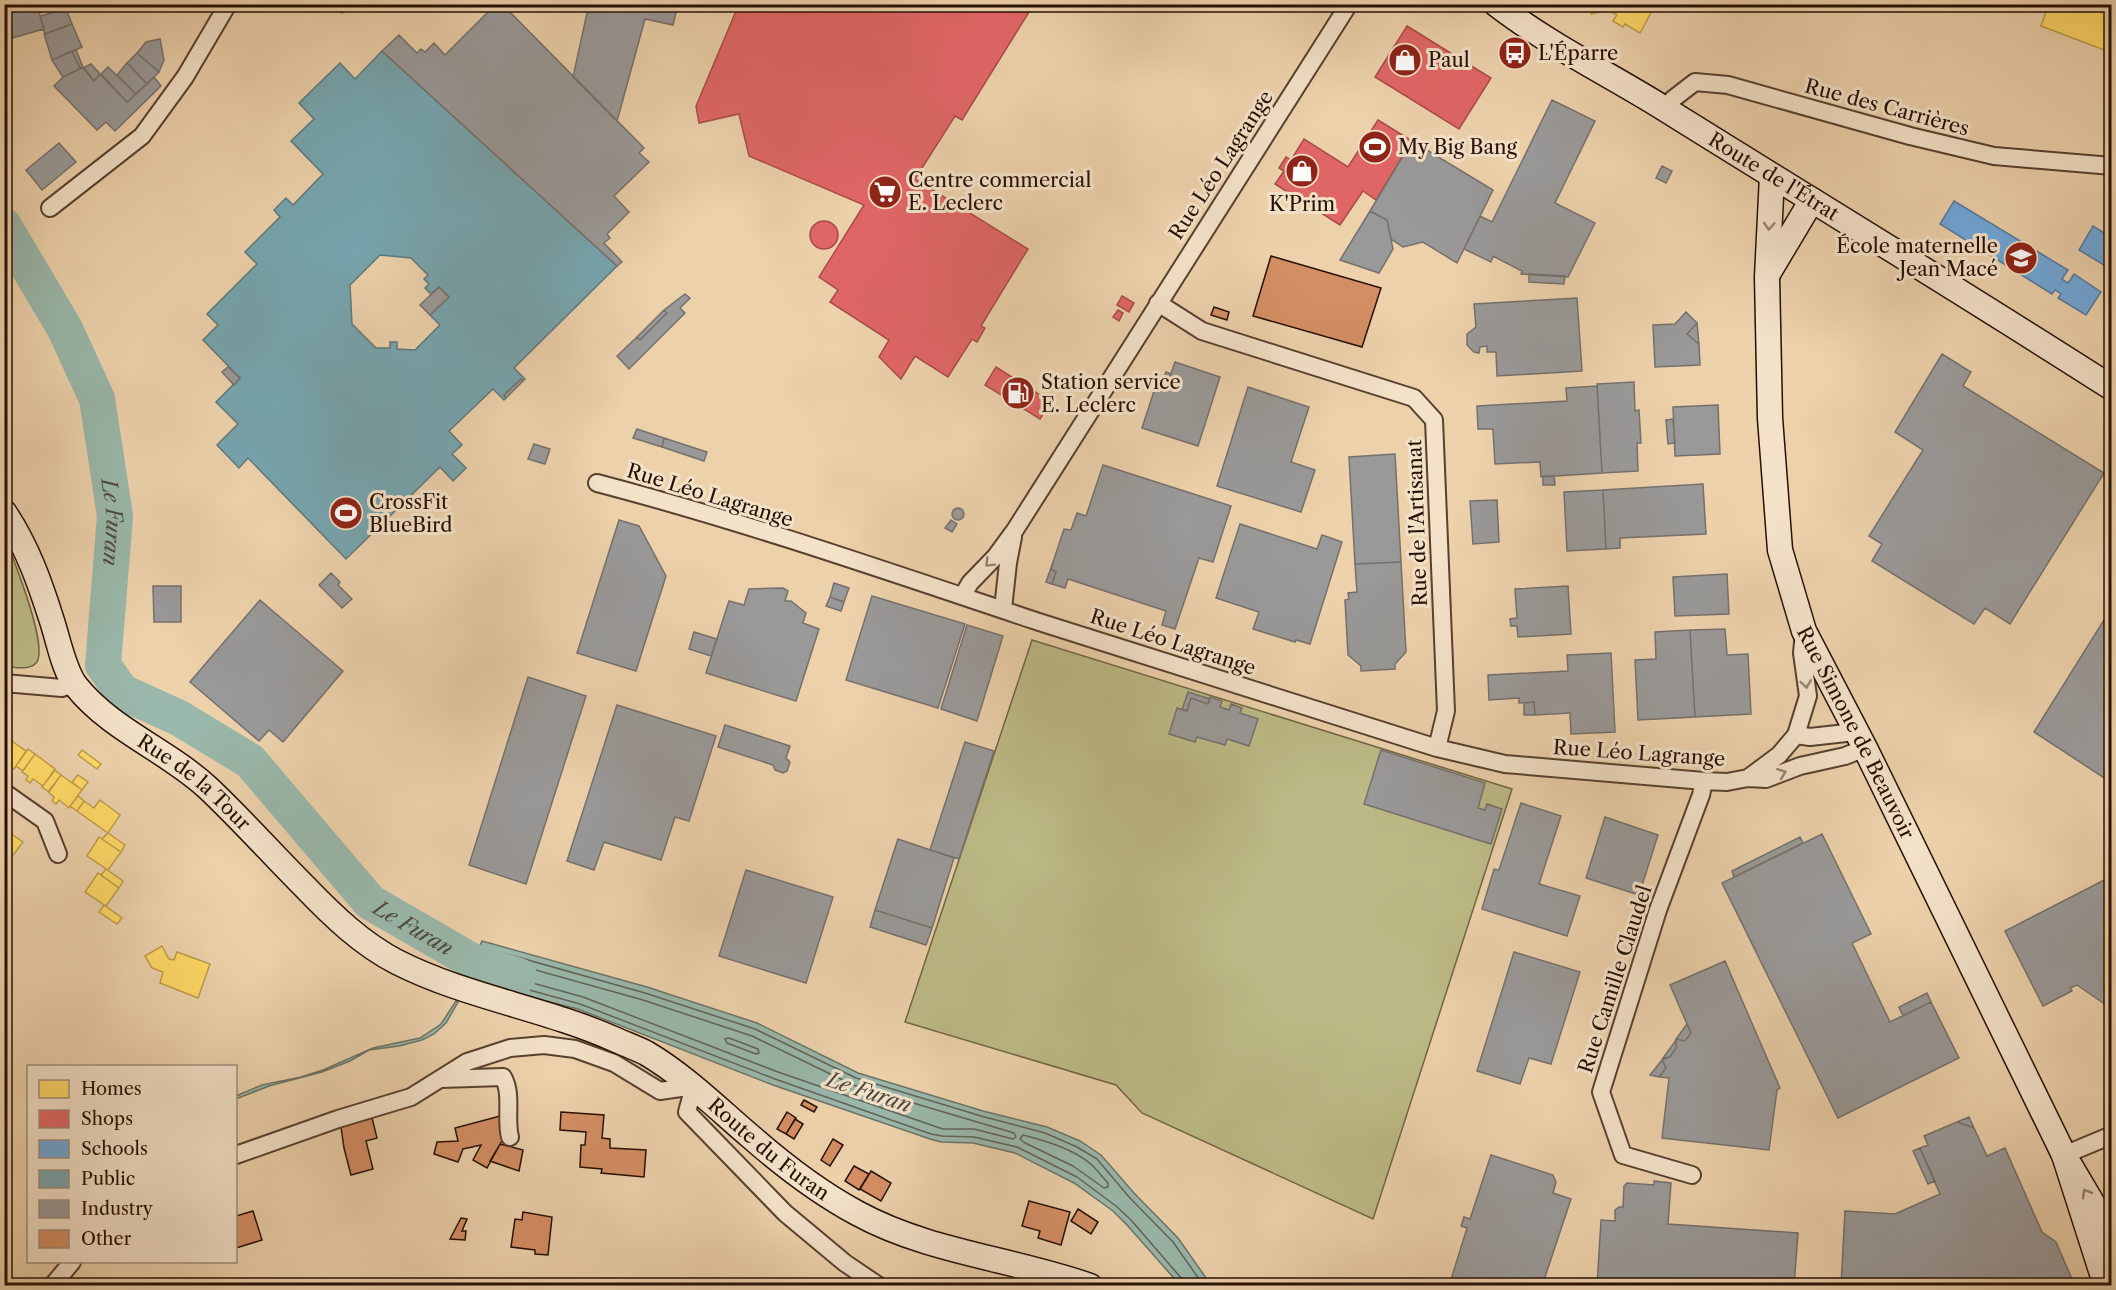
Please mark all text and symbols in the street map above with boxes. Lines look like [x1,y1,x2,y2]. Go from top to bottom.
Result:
bus stop icon: L'Éparre [1497,35,1533,71]
place label: L'Éparre [1538,40,1618,65]
shop icon: Paul [1387,42,1423,78]
place label: Paul [1428,48,1470,72]
street label: Rue des Carrières [1802,74,1972,140]
street label: Rue Léo Lagrange [1164,86,1278,244]
street label: Route de l'Étrat [1704,127,1843,226]
sports icon: My Big Bang [1357,129,1393,165]
place label: My Big Bang [1398,135,1517,159]
shop icon: K'Prim [1284,153,1320,189]
place label: Centre commercial E. Leclerc [908,168,1091,215]
supermarket icon: Centre commercial E. Leclerc [867,174,903,210]
place label: K'Prim [1269,192,1335,216]
one-way arrow [1763,222,1776,231]
place label: École maternelle Jean Macé [1836,233,1998,281]
school or university icon: École maternelle Jean Macé [2003,240,2039,276]
place label: Station service E. Leclerc [1041,370,1181,417]
fuel station icon: Station service E. Leclerc [1000,375,1036,411]
street label: Rue de l'Artisanat [1402,439,1432,607]
street label: Rue Léo Lagrange [624,458,796,532]
water label: Le Furan [97,475,129,567]
place label: CrossFit BlueBird [369,490,452,537]
sports icon: CrossFit BlueBird [328,495,364,531]
one-way arrow [985,555,996,566]
street label: Rue Léo Lagrange [1087,604,1259,680]
street label: Rue Simone de Beauvoir [1792,622,1920,843]
one-way arrow [1799,679,1811,688]
street label: Rue de la Tour [133,729,256,836]
street label: Rue Léo Lagrange [1552,735,1726,771]
one-way arrow [1776,767,1787,780]
street label: Rue Camille Claudel [1573,882,1657,1076]
water label: Le Furan [368,894,458,960]
legend [27,1065,237,1263]
water label: Le Furan [821,1066,915,1117]
text: Homes [81,1078,142,1100]
street label: Route du Furan [703,1093,834,1206]
text: Shops [81,1108,133,1130]
text: Schools [81,1138,148,1160]
text: Public [81,1168,135,1190]
one-way arrow [2082,1189,2094,1199]
text: Industry [81,1198,154,1220]
text: Other [81,1228,132,1250]

